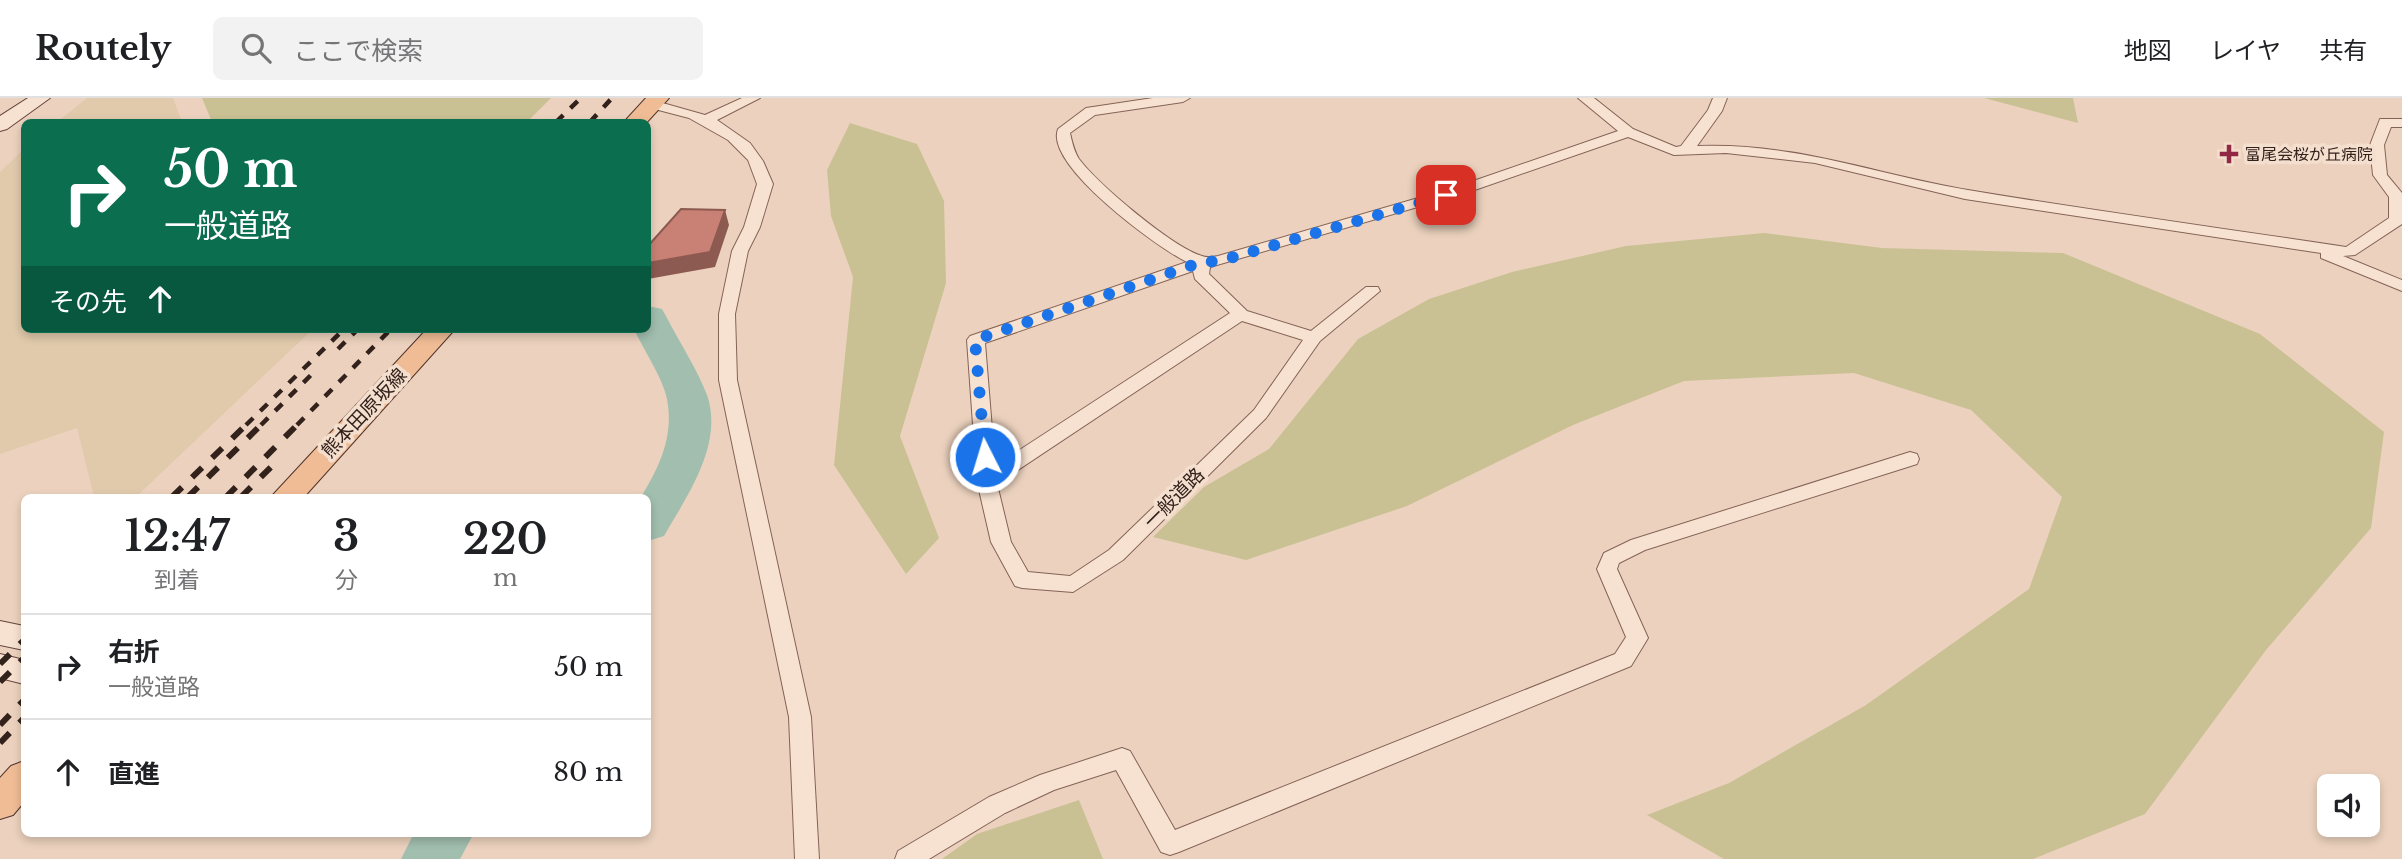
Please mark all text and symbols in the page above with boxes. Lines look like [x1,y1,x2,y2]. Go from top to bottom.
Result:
search box [213,17,703,80]
text: Routely [35,28,171,69]
icon: search [237,29,275,67]
text: ここで検索 [293,35,423,67]
text: 地図 [2124,36,2172,65]
text: レイヤ [2210,36,2281,65]
text: 共有 [2319,36,2367,65]
text: 50 m [164,139,297,200]
marker: 富尾会桜が丘病院 [2219,144,2239,164]
place label: 富尾会桜が丘病院 [2245,144,2373,164]
icon: right [49,147,140,238]
pin [1416,165,1476,225]
icon: arrive [1427,176,1465,214]
text: 一般道路 [164,206,292,246]
icon: ahead [141,280,179,318]
text: その先 [49,286,127,318]
street label: 熊本田原坂線 [317,363,411,463]
position arrow [948,420,1022,494]
street label: 一般道路 [1139,463,1209,533]
text: 12:47 [124,510,230,562]
text: 3 [333,510,360,562]
text: 220 [463,513,548,565]
text: m [493,564,518,592]
text: 到着 [154,566,200,594]
text: 分 [335,566,358,594]
text: 右折 [108,636,160,668]
icon: right [49,648,87,686]
text: 50 m [554,651,623,683]
text: 一般道路 [108,673,200,701]
icon: ahead [49,753,87,791]
text: 80 m [553,756,623,788]
text: 直進 [108,758,160,790]
map controls [2317,774,2380,837]
button: sound [2317,774,2380,837]

